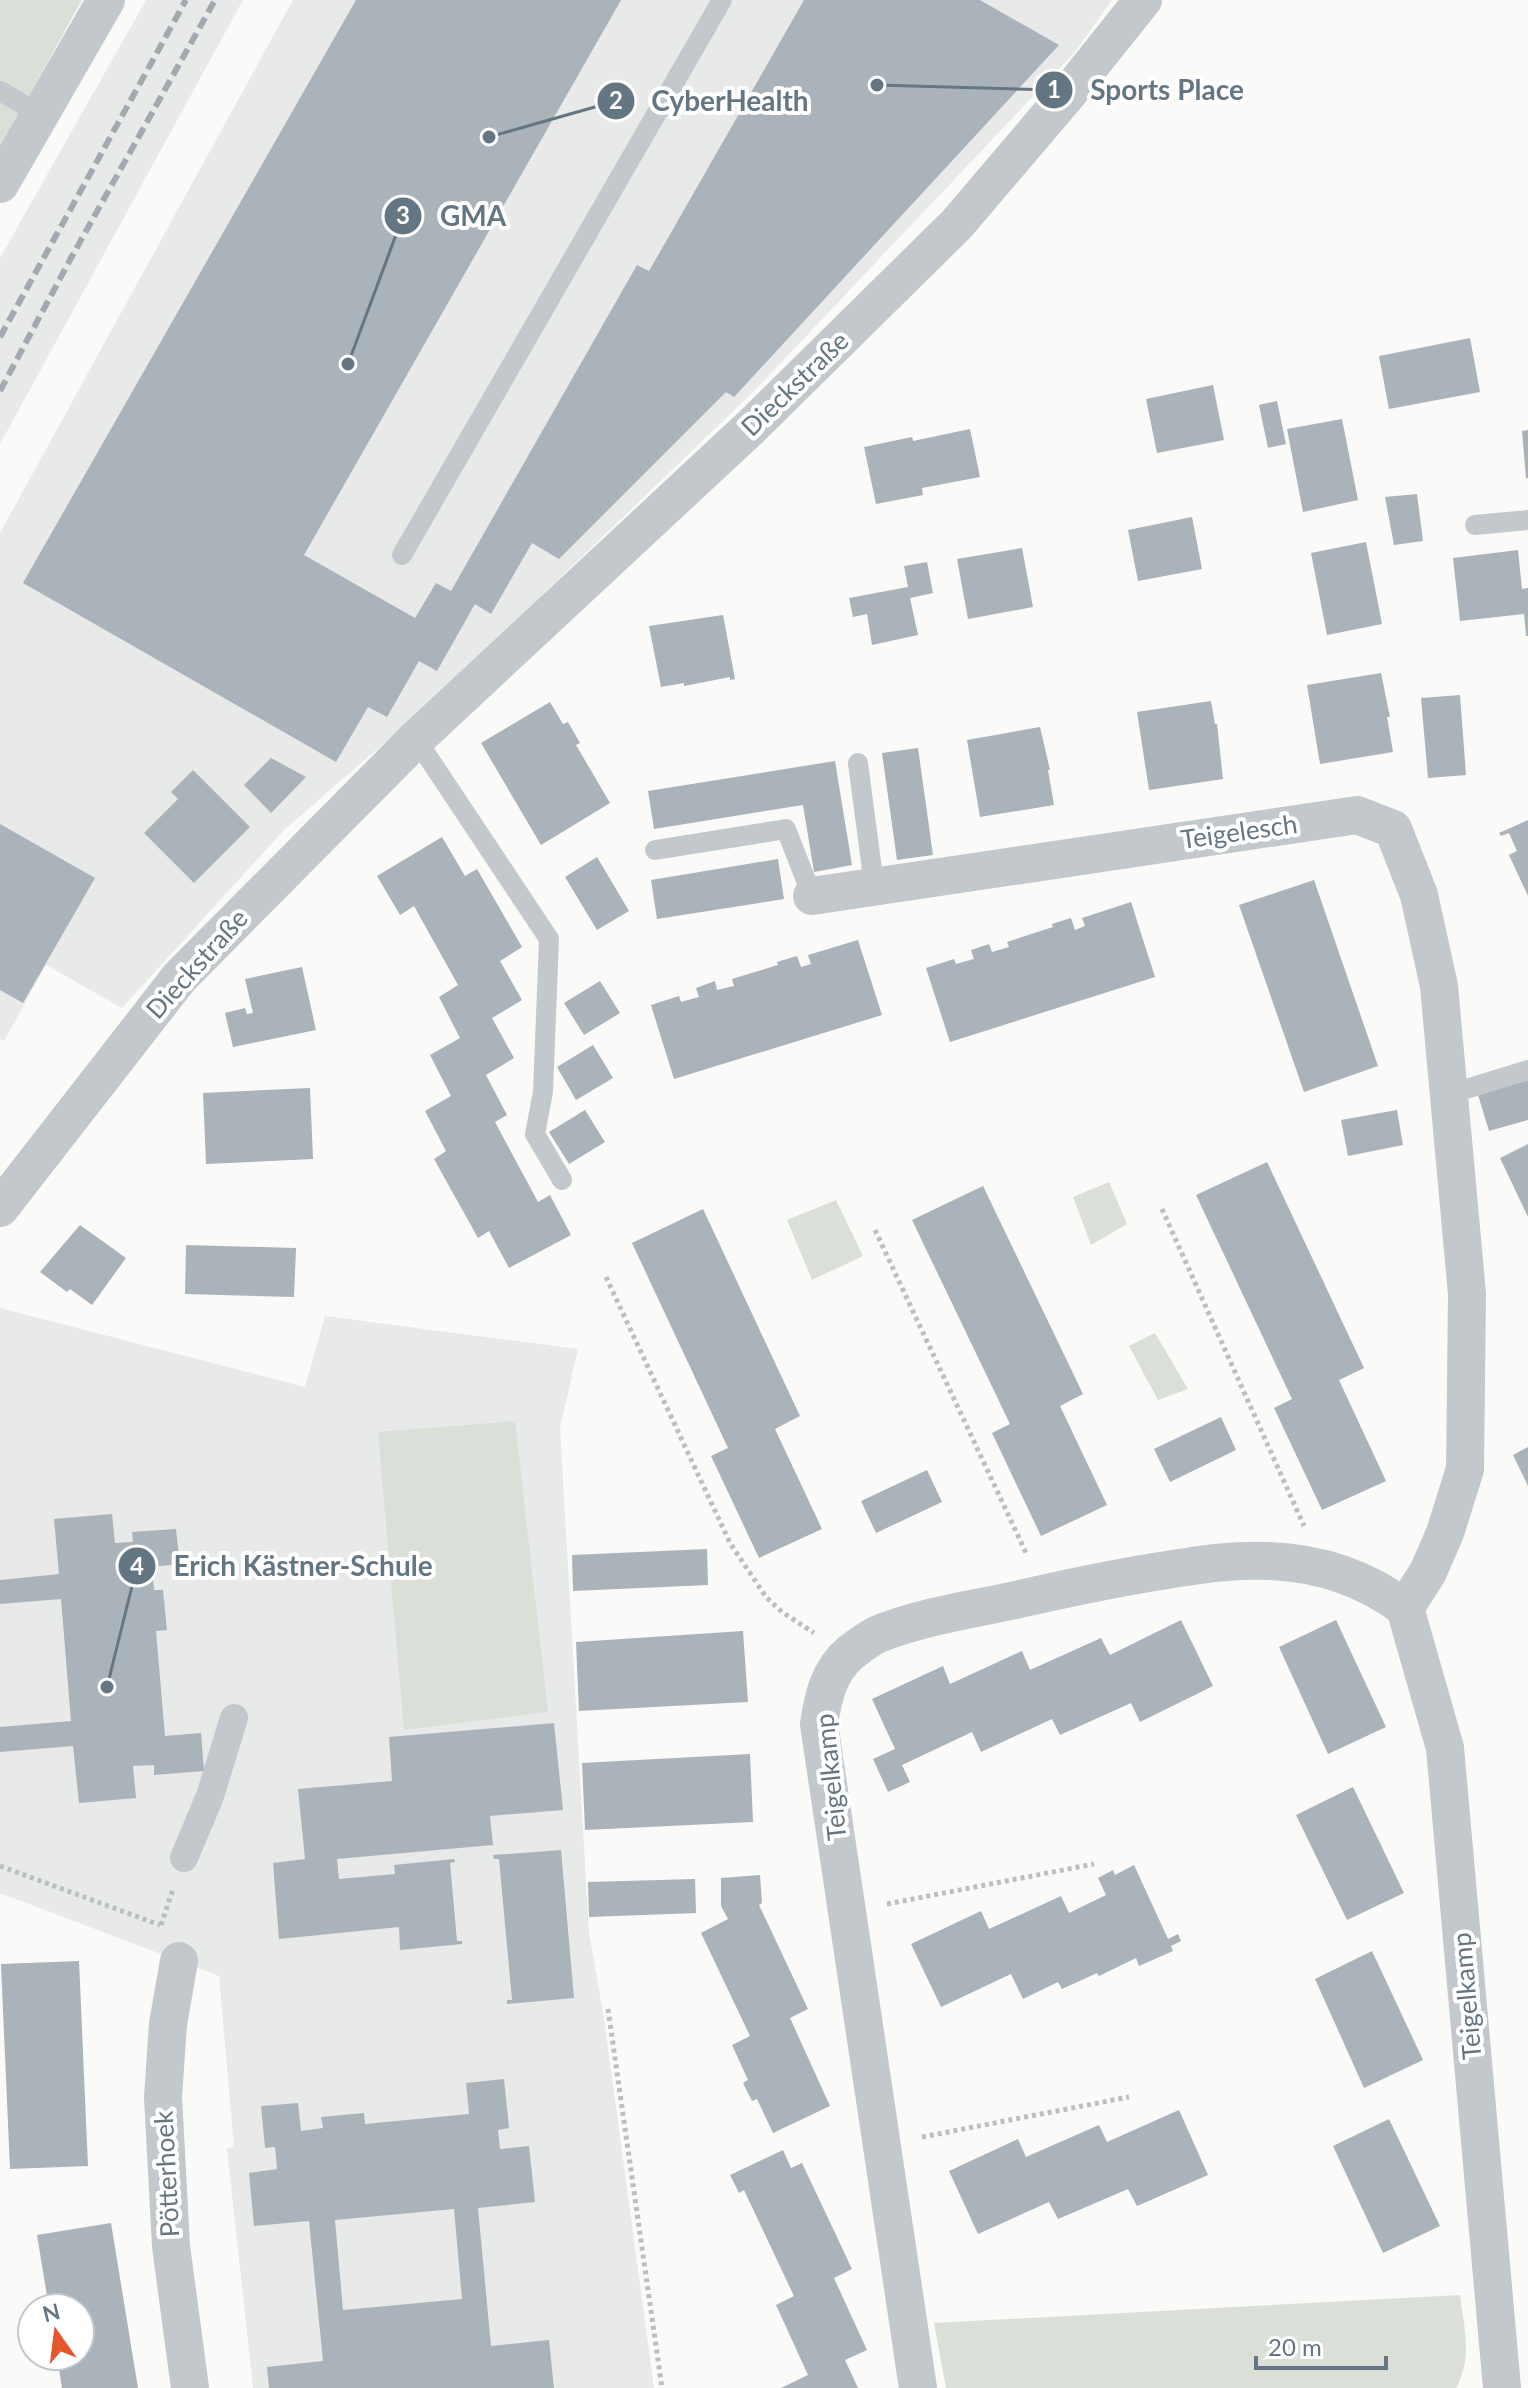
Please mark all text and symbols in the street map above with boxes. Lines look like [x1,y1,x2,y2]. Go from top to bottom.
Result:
callout: Sports Place [1034,64,1260,116]
text: Sports Place [1090,72,1244,106]
text: 1 [1047,74,1061,103]
callout: CyberHealth [596,75,825,127]
text: CyberHealth [651,83,809,117]
text: 2 [609,85,623,114]
callout: GMA [383,190,522,242]
text: GMA [440,198,507,232]
text: 3 [396,200,410,229]
street label: Dieckstraße [734,324,855,442]
street label: Teigelesch [1179,807,1299,855]
street label: Dieckstraße [139,902,254,1025]
callout: Erich Kästner-Schule [117,1540,448,1592]
text: Erich Kästner-Schule [173,1548,433,1582]
text: 4 [130,1551,144,1580]
street label: Teigelkamp [807,1712,853,1842]
street label: Teigelkamp [1445,1931,1487,2061]
street label: Pötterhoek [147,2109,185,2238]
north arrow [16,2292,96,2372]
text: N [40,2297,63,2327]
scale bar [1256,2320,1386,2370]
text: 20 m [1268,2332,1322,2361]

